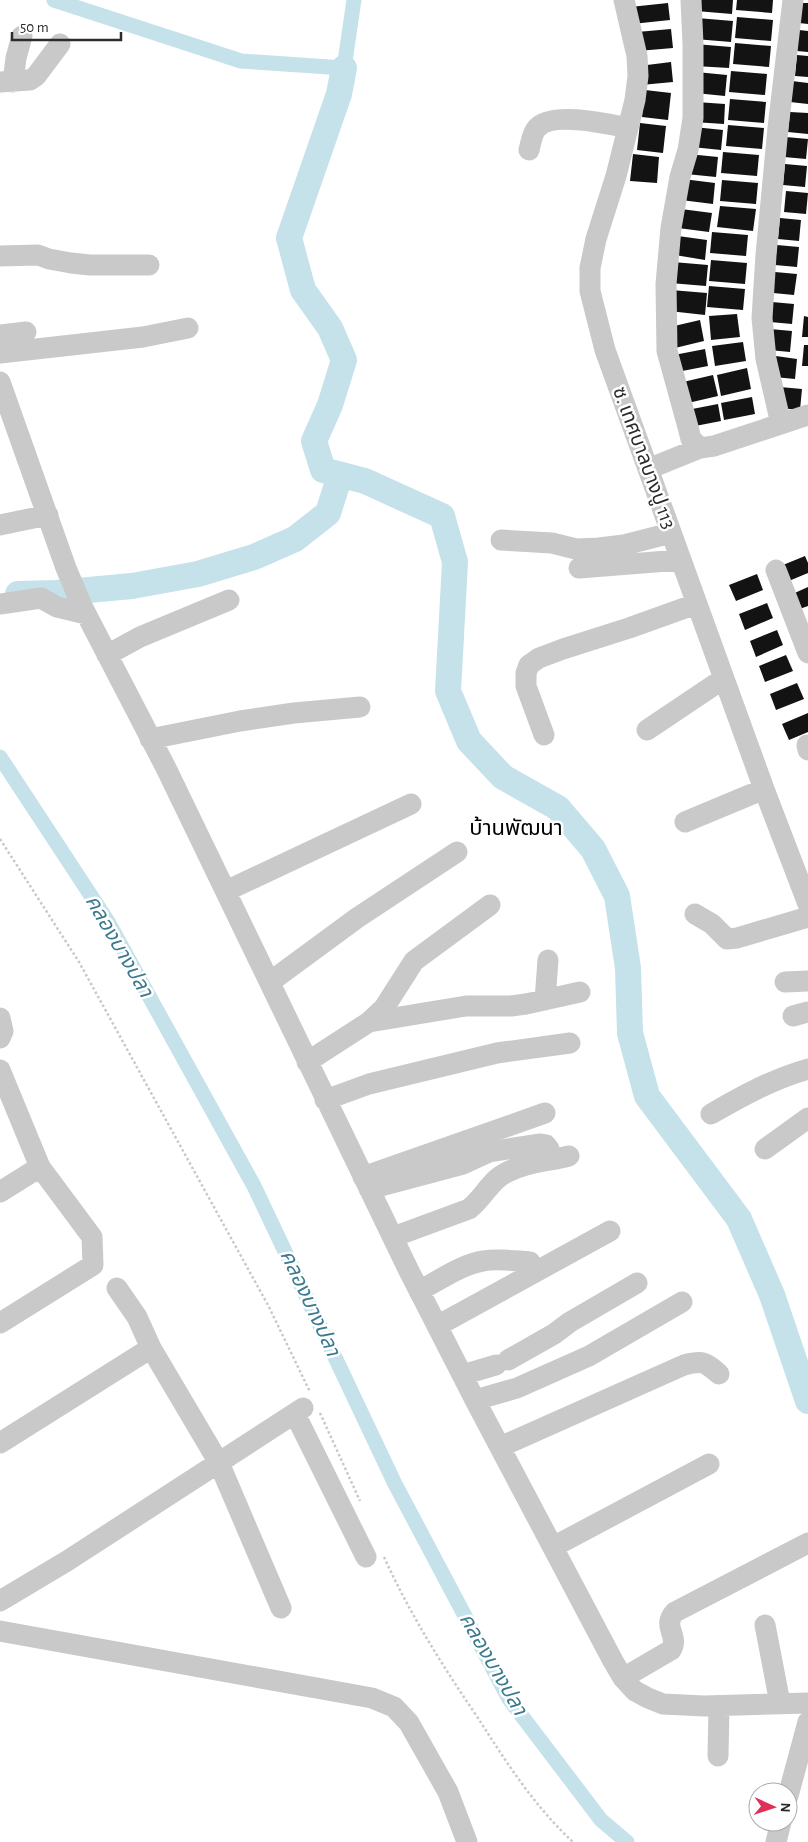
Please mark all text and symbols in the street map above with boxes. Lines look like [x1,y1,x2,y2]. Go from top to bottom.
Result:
scale bar [12,10,121,42]
text: 50 m [20,20,49,35]
street label: ซ. เทศบาลบางปู 113 [607,384,679,532]
district label: บ้านพัฒนา [469,816,563,839]
water label: คลองบางปลา [81,891,157,1002]
water label: คลองบางปลา [276,1247,344,1360]
water label: คลองบางปลา [455,1609,531,1720]
north arrow [748,1782,798,1832]
text: N [778,1802,792,1813]

